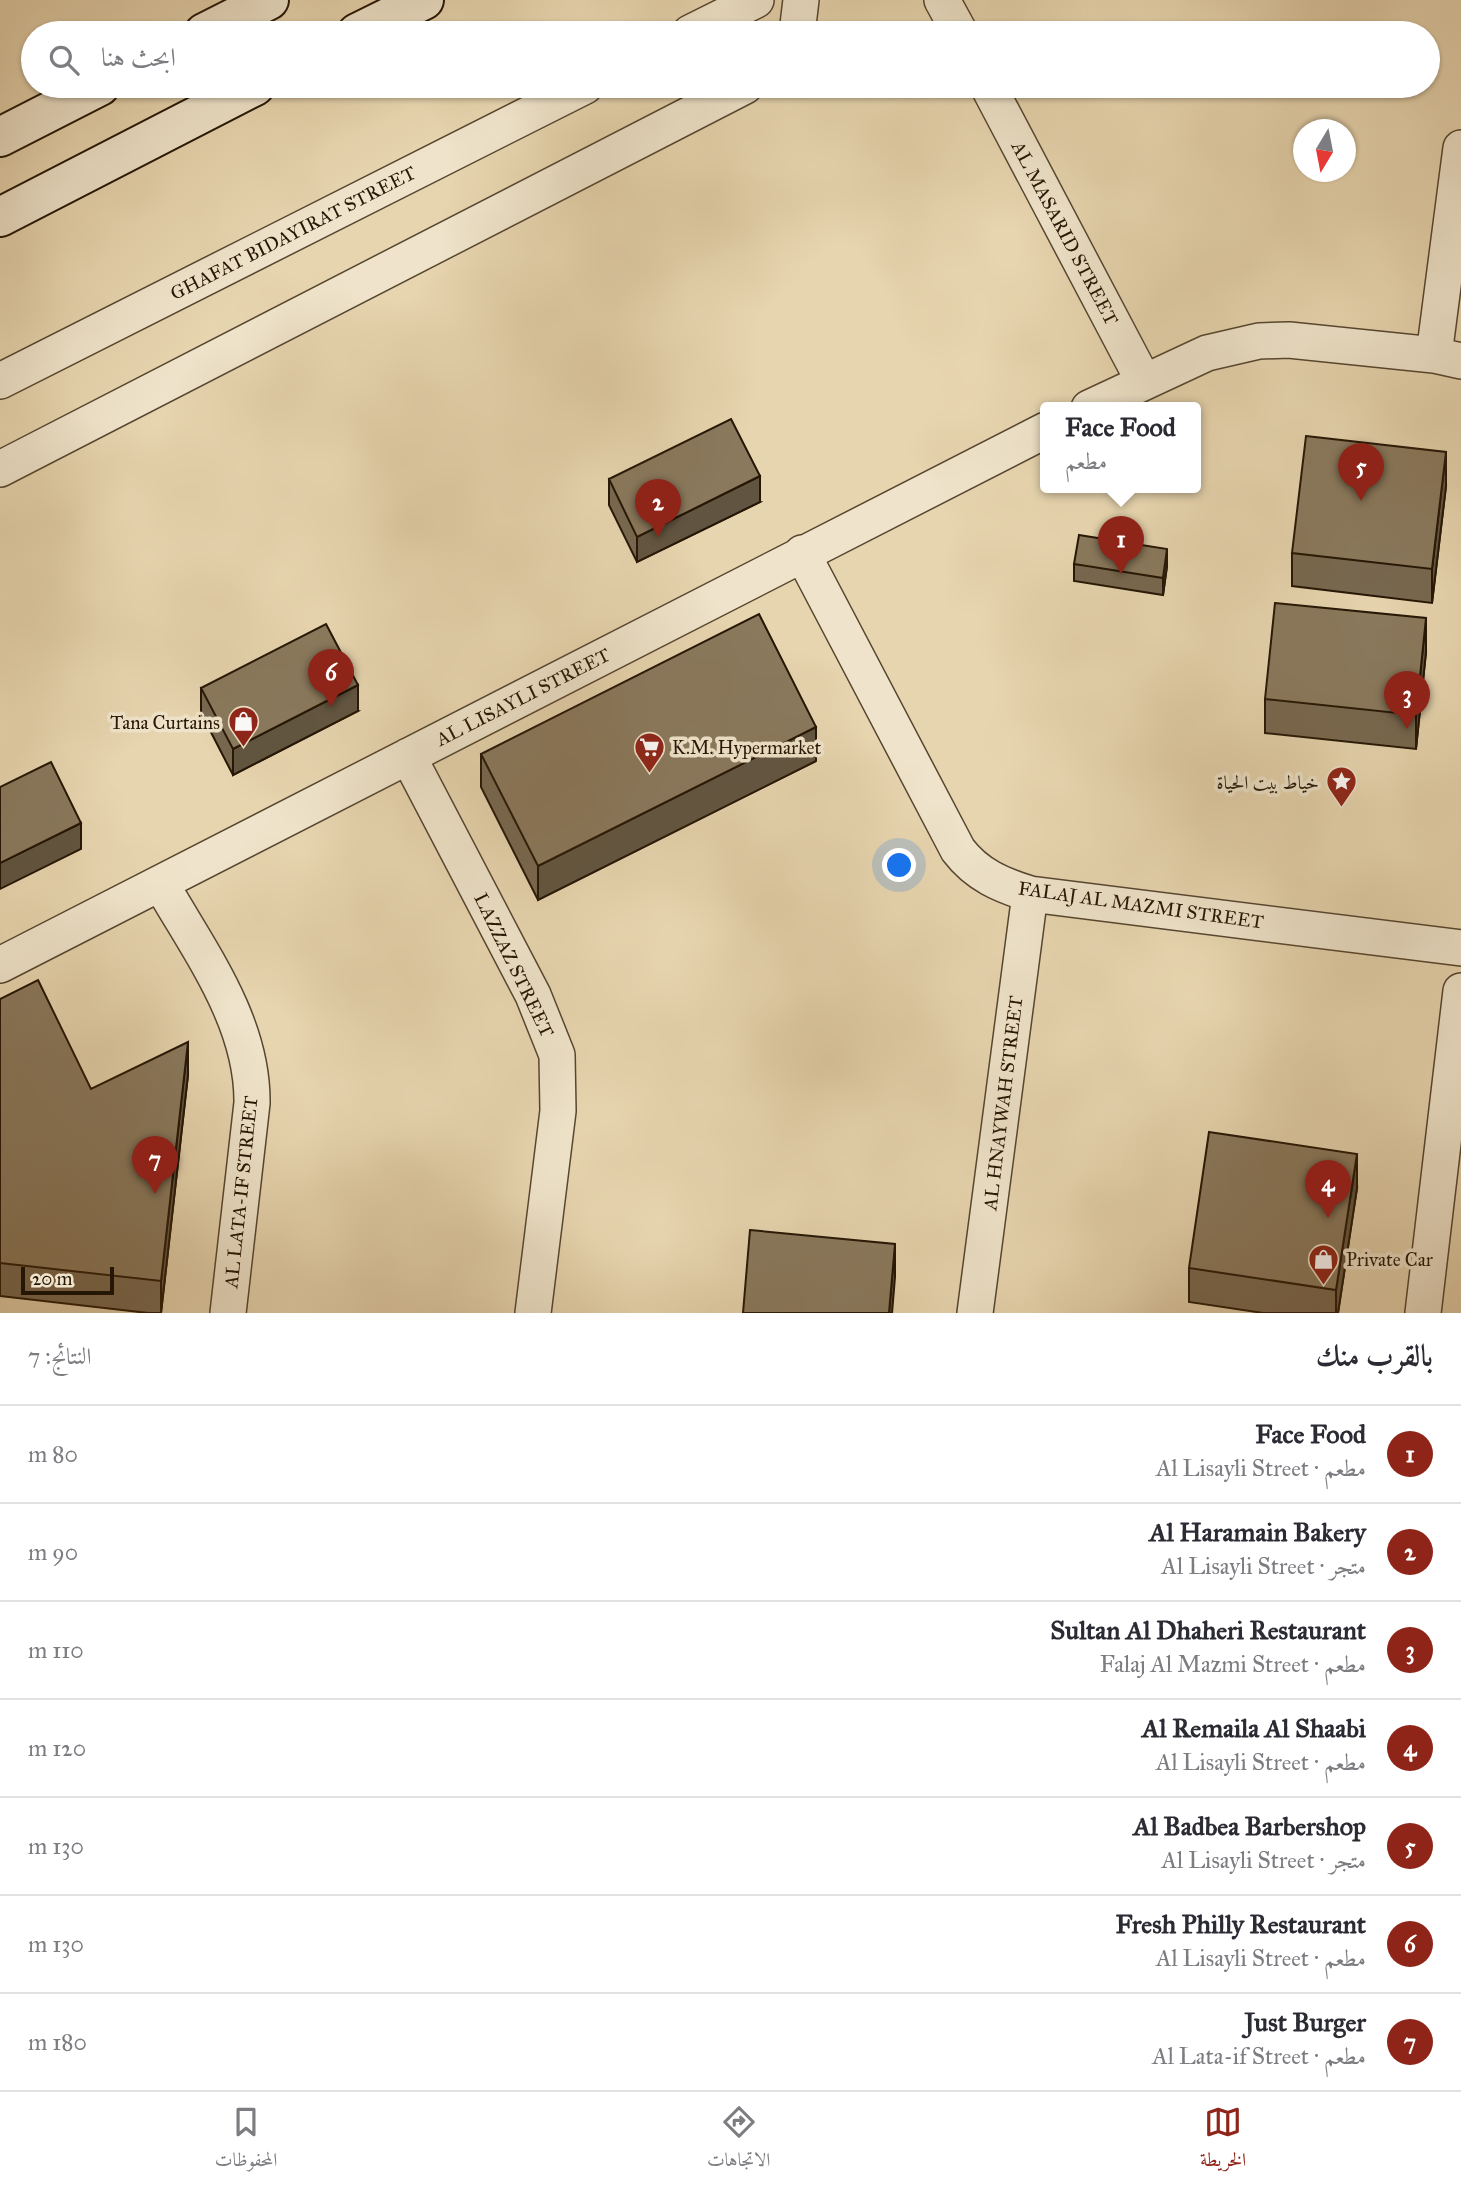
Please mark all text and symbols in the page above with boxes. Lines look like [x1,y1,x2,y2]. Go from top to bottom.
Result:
search box [21,21,1440,98]
icon: search [45,41,83,79]
text: ابحث هنا [101,41,176,73]
north arrow [1293,119,1356,182]
street label: AL MASARID STREET [1006,136,1123,329]
street label: GHAFAT BIDAYIRAT STREET [166,161,420,305]
popup [1040,402,1201,493]
text: Face Food [1065,411,1176,443]
pin: 5 [1338,443,1384,501]
text: مطعم [1065,447,1107,475]
pin: 2 [635,479,681,537]
pin: 1 [1098,516,1144,574]
street label: AL LISAYLI STREET [431,643,614,751]
pin: 6 [308,649,354,707]
pin: 3 [1384,671,1430,729]
shop icon: Tana Curtains [226,705,260,749]
place label: Tana Curtains [110,711,220,734]
supermarket icon: K.M. Hypermarket [632,730,666,774]
place label: K.M. Hypermarket [672,736,822,759]
place icon: خياط بيت الحياة [1325,765,1359,809]
place label: خياط بيت الحياة [1216,771,1319,794]
your location [882,848,916,882]
street label: FALAJ AL MAZMI STREET [1017,876,1265,935]
street label: LAZZAZ STREET [469,889,559,1041]
street label: AL HNAYWAH STREET [978,994,1028,1213]
street label: AL LATA-IF STREET [219,1095,263,1290]
pin: 7 [132,1136,178,1194]
pin: 4 [1305,1160,1351,1218]
shop icon: Private Car [1306,1242,1340,1286]
place label: Private Car [1346,1248,1434,1271]
scale bar [21,1264,114,1296]
text: 20 m [32,1267,73,1290]
text: بالقرب منك [1316,1338,1433,1374]
text: النتائج: 7 [28,1342,91,1370]
text: Face Food [1255,1418,1366,1450]
text: 80 m [28,1440,78,1468]
text: 1 [1405,1440,1415,1468]
text: مطعم · Al Lisayli Street [1156,1454,1366,1482]
text: Al Haramain Bakery [1149,1516,1366,1548]
text: 90 m [28,1538,78,1566]
text: 2 [1404,1538,1416,1566]
text: متجر · Al Lisayli Street [1161,1552,1366,1580]
text: Sultan Al Dhaheri Restaurant [1050,1614,1366,1646]
text: 110 m [28,1636,84,1664]
text: 3 [1405,1636,1415,1664]
text: مطعم · Falaj Al Mazmi Street [1100,1650,1366,1678]
text: Al Remaila Al Shaabi [1142,1712,1366,1744]
text: 120 m [28,1734,86,1762]
text: 4 [1404,1734,1416,1762]
text: مطعم · Al Lisayli Street [1156,1748,1366,1776]
text: Al Badbea Barbershop [1133,1810,1366,1842]
text: 130 m [28,1832,84,1860]
text: 5 [1405,1832,1415,1860]
text: متجر · Al Lisayli Street [1161,1846,1366,1874]
text: Fresh Philly Restaurant [1115,1908,1366,1940]
text: 130 m [28,1930,84,1958]
text: 6 [1404,1930,1416,1958]
text: مطعم · Al Lisayli Street [1156,1944,1366,1972]
text: Just Burger [1244,2006,1366,2038]
text: 180 m [28,2028,87,2056]
text: 7 [1404,2028,1416,2056]
text: مطعم · Al Lata-if Street [1152,2042,1366,2070]
tab: المحفوظات [215,2103,277,2178]
tab: الاتجاهات [707,2103,770,2178]
tab: الخريطة [1200,2103,1246,2178]

